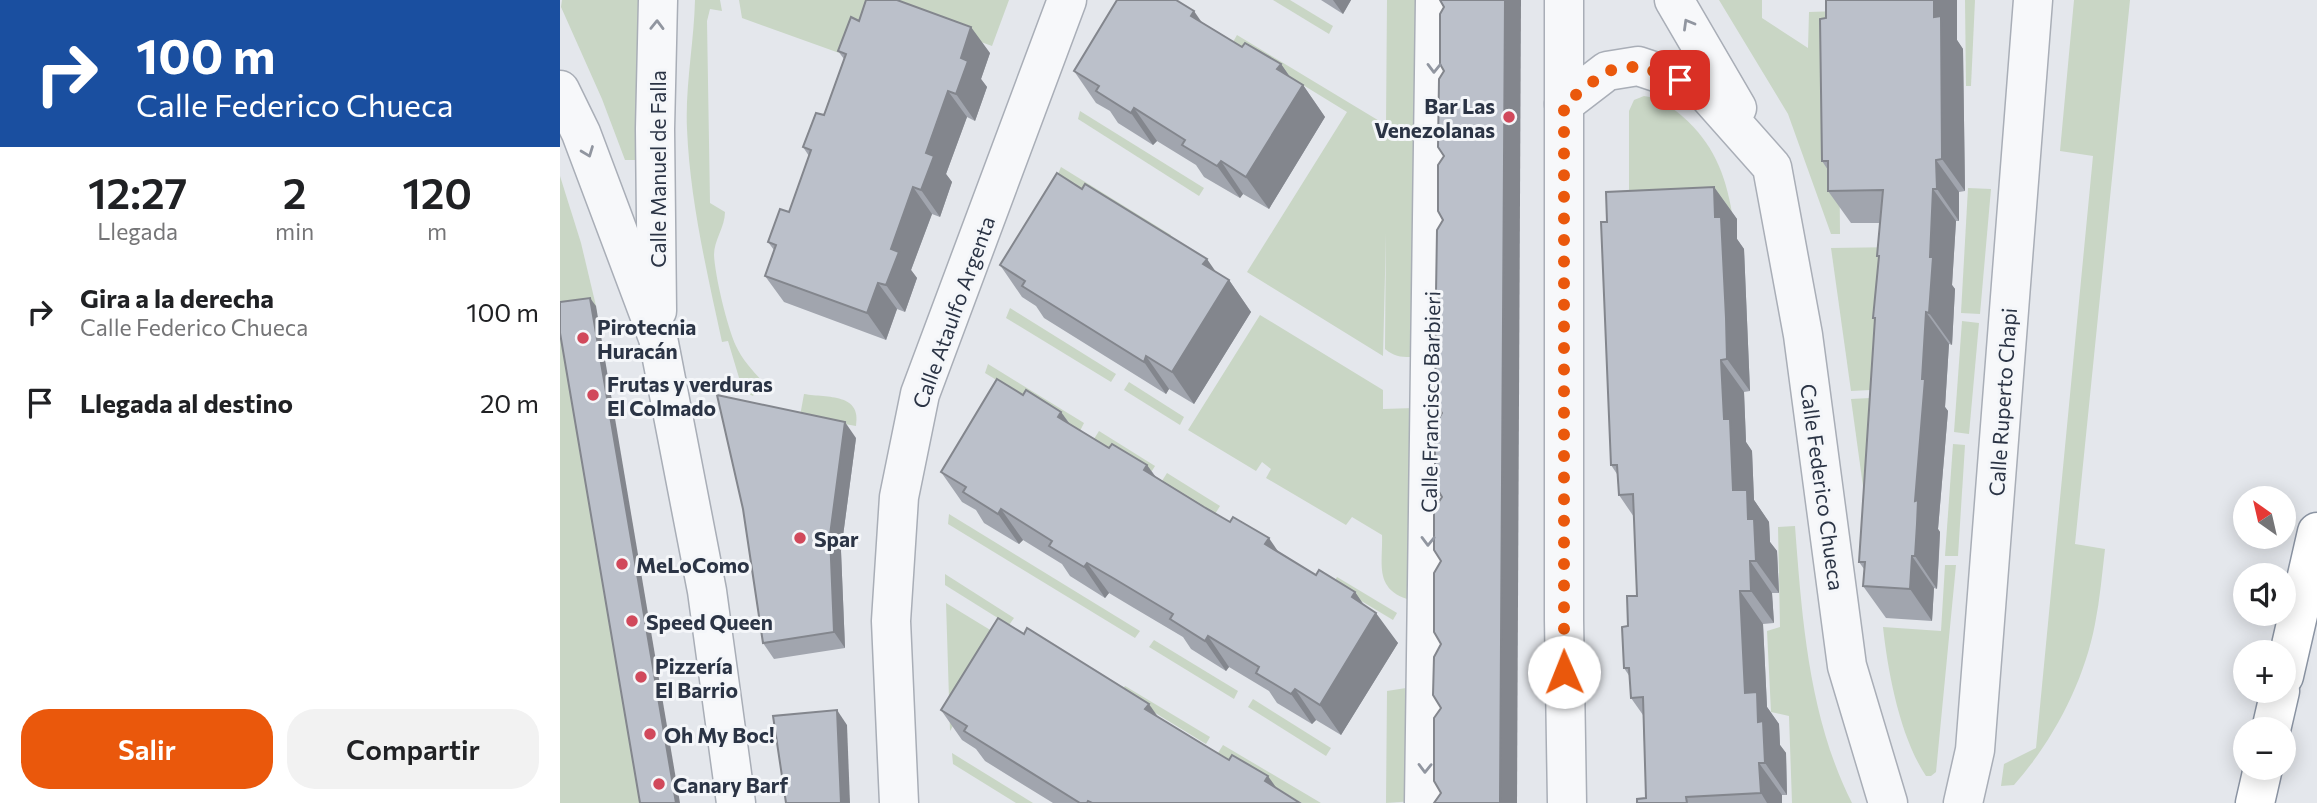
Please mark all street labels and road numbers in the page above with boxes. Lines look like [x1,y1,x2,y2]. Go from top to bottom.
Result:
street label: Calle Manuel de Falla [645,70,670,268]
street label: Calle Ataulfo Argenta [907,213,999,411]
street label: Calle Francisco Barbieri [1416,291,1444,513]
street label: Calle Ruperto Chapi [1983,307,2021,497]
street label: Calle Federico Chueca [1796,382,1850,592]

